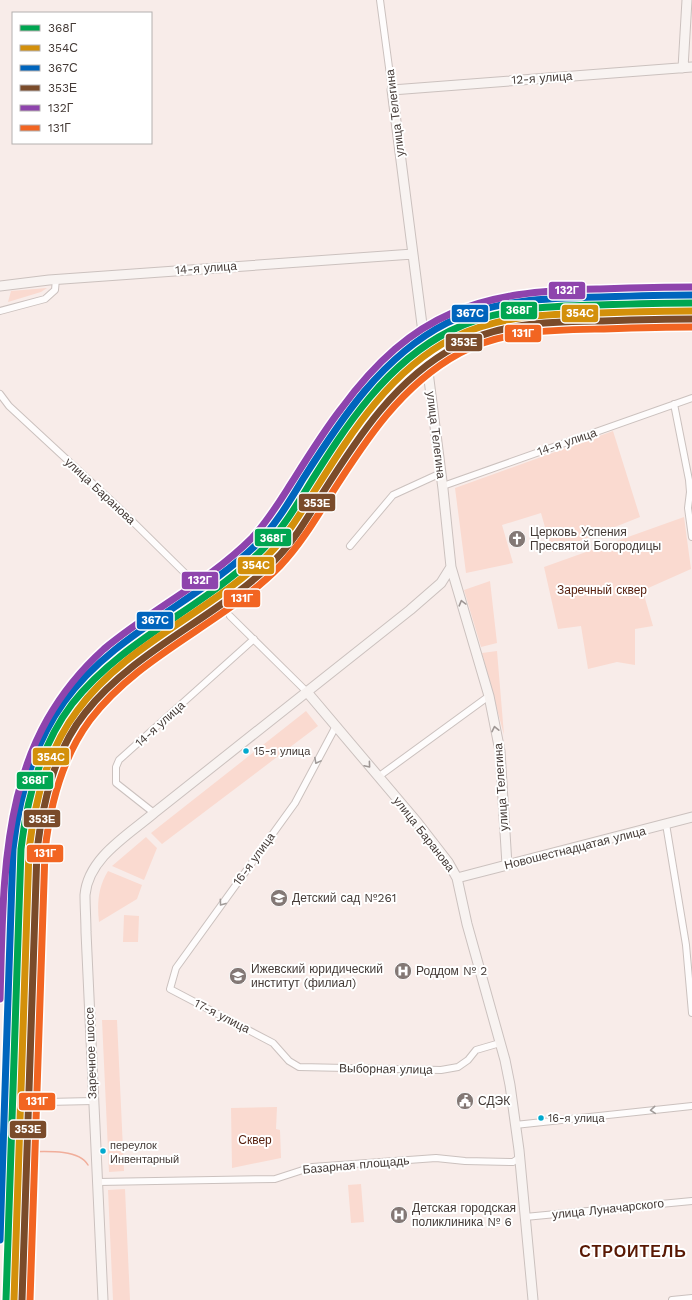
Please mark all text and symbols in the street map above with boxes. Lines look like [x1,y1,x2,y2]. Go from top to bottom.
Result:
legend [12,12,152,144]
text: 368Г [48,21,77,35]
text: 354С [48,41,78,55]
text: 367С [48,61,78,75]
street label: улица Телегина [383,68,407,158]
street label: 12-я улица [511,69,573,87]
text: 353Е [48,81,77,95]
text: 132Г [48,101,74,115]
text: 131Г [48,121,71,135]
street label: 14-я улица [175,259,238,277]
line badge: 132Г [548,281,586,300]
text: 132Г [555,284,580,297]
line badge: 368Г [500,301,538,320]
line badge: 367С [451,304,489,323]
text: 368Г [506,304,533,317]
line badge: 354С [561,304,599,323]
text: 367С [456,307,484,320]
text: 354С [566,307,594,320]
line badge: 131Г [504,324,542,343]
text: 131Г [512,327,535,340]
line badge: 353Е [445,333,483,352]
text: 353Е [451,336,477,349]
street label: улица Телегина [424,390,448,480]
street label: 14-я улица [536,425,599,459]
street label: улица Баранова [62,455,138,527]
line badge: 353Е [298,493,336,512]
text: 353Е [304,497,330,510]
place label: Церковь Успения Пресвятой Богородицы [530,525,661,553]
line badge: 368Г [254,528,292,547]
church icon: Церковь Успения Пресвятой Богородицы [507,529,527,549]
text: 368Г [260,532,287,545]
line badge: 354С [237,556,275,575]
text: 354С [242,559,270,572]
line badge: 132Г [181,571,219,590]
text: 132Г [188,574,213,587]
park label: Заречный сквер [557,583,647,597]
line badge: 131Г [223,589,261,608]
text: 131Г [231,592,254,605]
one-way arrow [458,600,467,607]
line badge: 367С [136,611,174,630]
text: 367С [141,614,169,627]
street label: 14-я улица [132,698,188,750]
one-way arrow [492,726,500,732]
street label: улица Телегина [491,742,511,831]
place label: 15-я улица [254,745,311,758]
marker: 15-я улица [241,746,251,756]
line badge: 354С [32,747,70,766]
text: 354С [37,751,65,764]
one-way arrow [315,756,322,764]
one-way arrow [363,760,370,768]
line badge: 368Г [16,771,54,790]
text: 368Г [22,774,49,787]
street label: улица Баранова [390,794,458,874]
line badge: 353Е [23,809,61,828]
text: 353Е [29,813,55,826]
street label: Новошестнадцатая улица [503,824,647,872]
street label: 16-я улица [230,830,278,888]
line badge: 131Г [26,844,64,863]
text: 131Г [34,847,57,860]
school or university icon: Детский сад №261 [269,888,289,908]
place label: Детский сад №261 [292,891,396,905]
one-way arrow [220,899,227,906]
hospital icon: Роддом № 2 [393,961,413,981]
place label: Ижевский юридический институт (филиал) [251,962,383,990]
place label: Роддом № 2 [416,964,487,978]
school or university icon: Ижевский юридический институт (филиал) [228,966,248,986]
street label: 17-я улица [192,996,252,1036]
street label: Заречное шоссе [82,1006,100,1099]
street label: Выборная улица [339,1061,433,1077]
public building icon: СДЭК [455,1091,475,1111]
line badge: 131Г [18,1092,56,1111]
place label: СДЭК [478,1094,510,1108]
text: 131Г [26,1095,49,1108]
one-way arrow [650,1105,656,1114]
place label: 16-я улица [548,1112,605,1125]
marker: 16-я улица [536,1113,546,1123]
line badge: 353Е [9,1120,47,1139]
text: 353Е [15,1123,41,1136]
park label: Сквер [238,1133,272,1147]
place label: переулок Инвентарный [110,1139,179,1166]
marker: переулок Инвентарный [98,1146,108,1156]
street label: Базарная площадь [302,1153,410,1177]
street label: улица Луначарского [551,1196,665,1222]
place label: Детская городская поликлиника № 6 [412,1201,516,1229]
hospital icon: Детская городская поликлиника № 6 [389,1205,409,1225]
district label: СТРОИТЕЛЬ [579,1242,687,1261]

